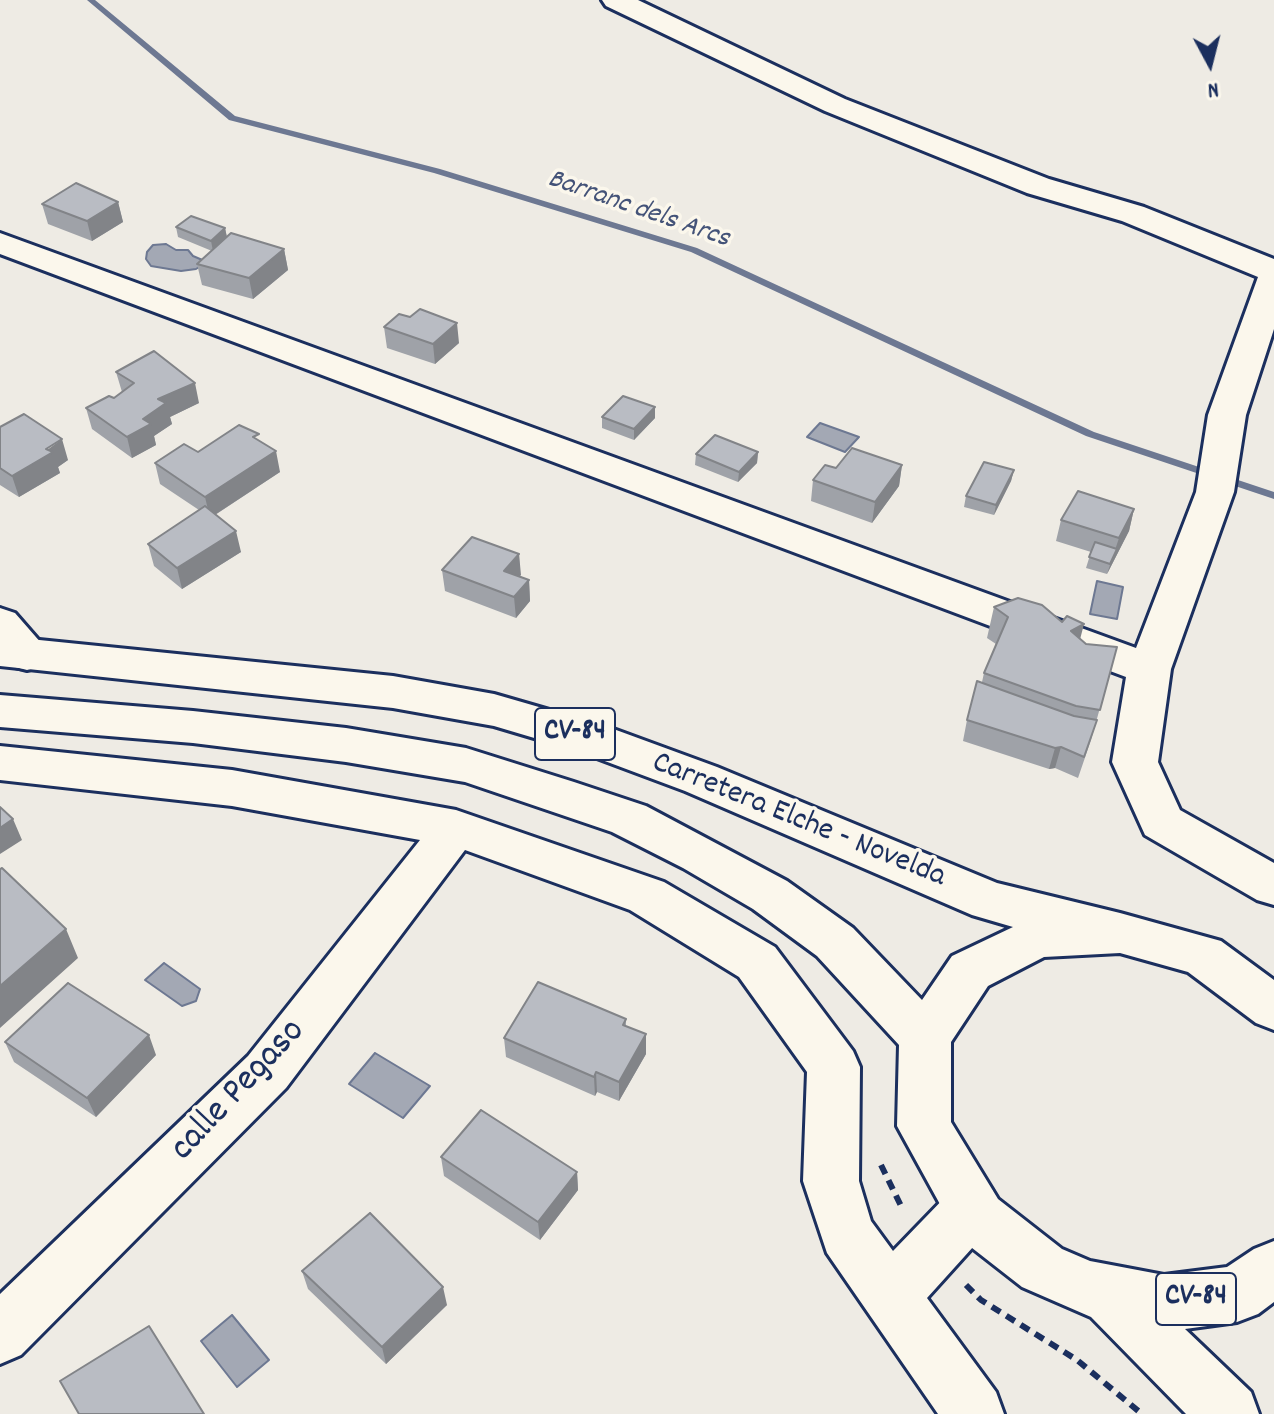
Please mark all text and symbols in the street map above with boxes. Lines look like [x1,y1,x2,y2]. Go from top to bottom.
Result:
north arrow [1170,24,1250,104]
text: N [1206,72,1220,104]
water label: Barranc dels Arcs [543,164,733,258]
road number: CV-84 [535,708,615,760]
street label: Carretera Elche - Novelda [646,746,950,898]
street label: calle Pegaso [163,1011,317,1173]
road number: CV-84 [1156,1273,1236,1325]

